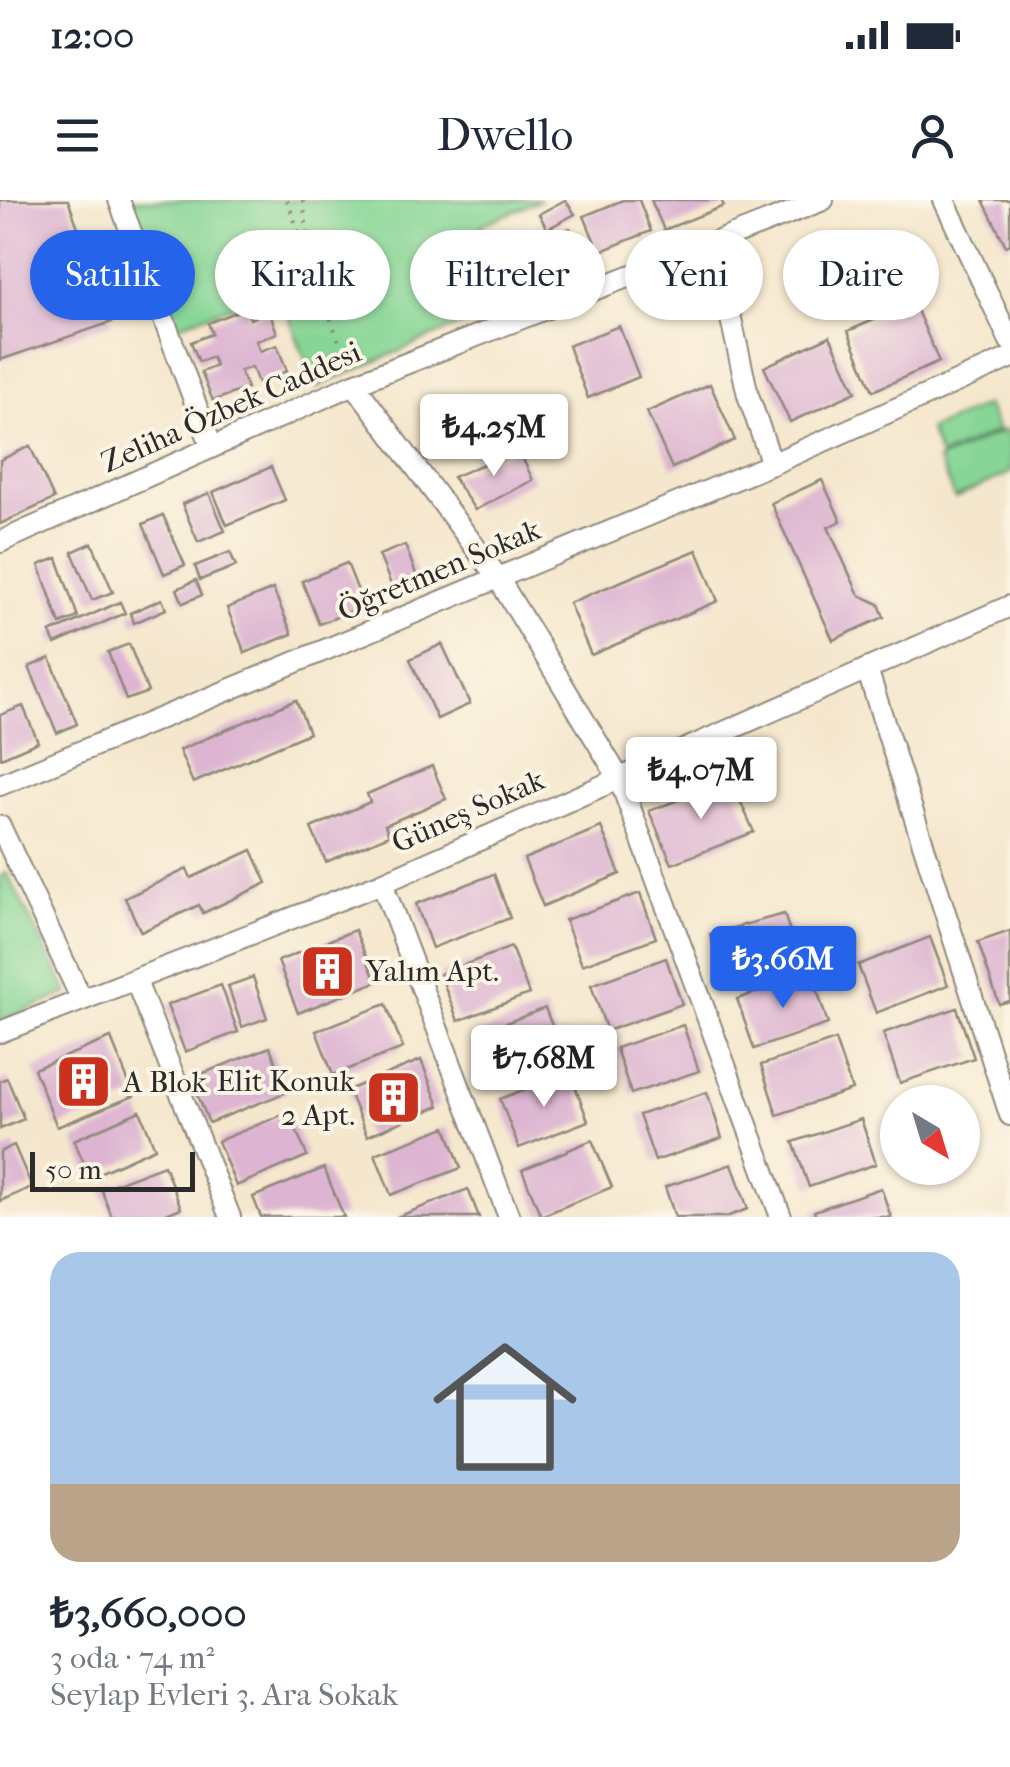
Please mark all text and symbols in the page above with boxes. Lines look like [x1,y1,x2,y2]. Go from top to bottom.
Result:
text: 12:00 [50,13,134,58]
icon: menu [50,108,105,163]
icon: person [905,108,960,163]
text: Dwello [437,109,573,162]
chip: Satılık [30,230,195,320]
chip: Kiralık [215,230,390,320]
chip: Filtreler [410,230,605,320]
chip: Yeni [625,230,763,320]
chip: Daire [783,230,939,320]
street label: Zeliha Özbek Caddesi [96,334,366,480]
pin: ₺4.25M [413,394,575,479]
text: ₺4.25M [442,408,546,445]
street label: Öğretmen Sokak [333,512,546,629]
pin: ₺4.07M [620,737,782,822]
text: ₺4.07M [648,751,754,788]
street label: Güneş Sokak [387,762,550,861]
pin: ₺3.66M [702,926,864,1011]
text: ₺3.66M [732,940,834,977]
building icon: Yalım Apt. [297,941,357,1001]
place label: Yalım Apt. [365,954,499,989]
pin: ₺7.68M [463,1025,625,1110]
text: ₺7.68M [493,1039,595,1076]
building icon: A Blok [54,1052,114,1112]
place label: Elit Konuk 2 Apt. [217,1064,356,1133]
place label: A Blok [122,1065,207,1100]
building icon: Elit Konuk 2 Apt. [364,1068,424,1128]
north arrow [880,1085,980,1185]
map controls [880,1085,980,1185]
scale bar [30,1147,195,1191]
text: 50 m [45,1153,102,1186]
icon: home [415,1317,595,1497]
text: ₺3,660,000 [50,1589,247,1638]
text: 3 oda · 74 m² [50,1639,215,1676]
text: Seylap Evleri 3. Ara Sokak [50,1676,398,1713]

